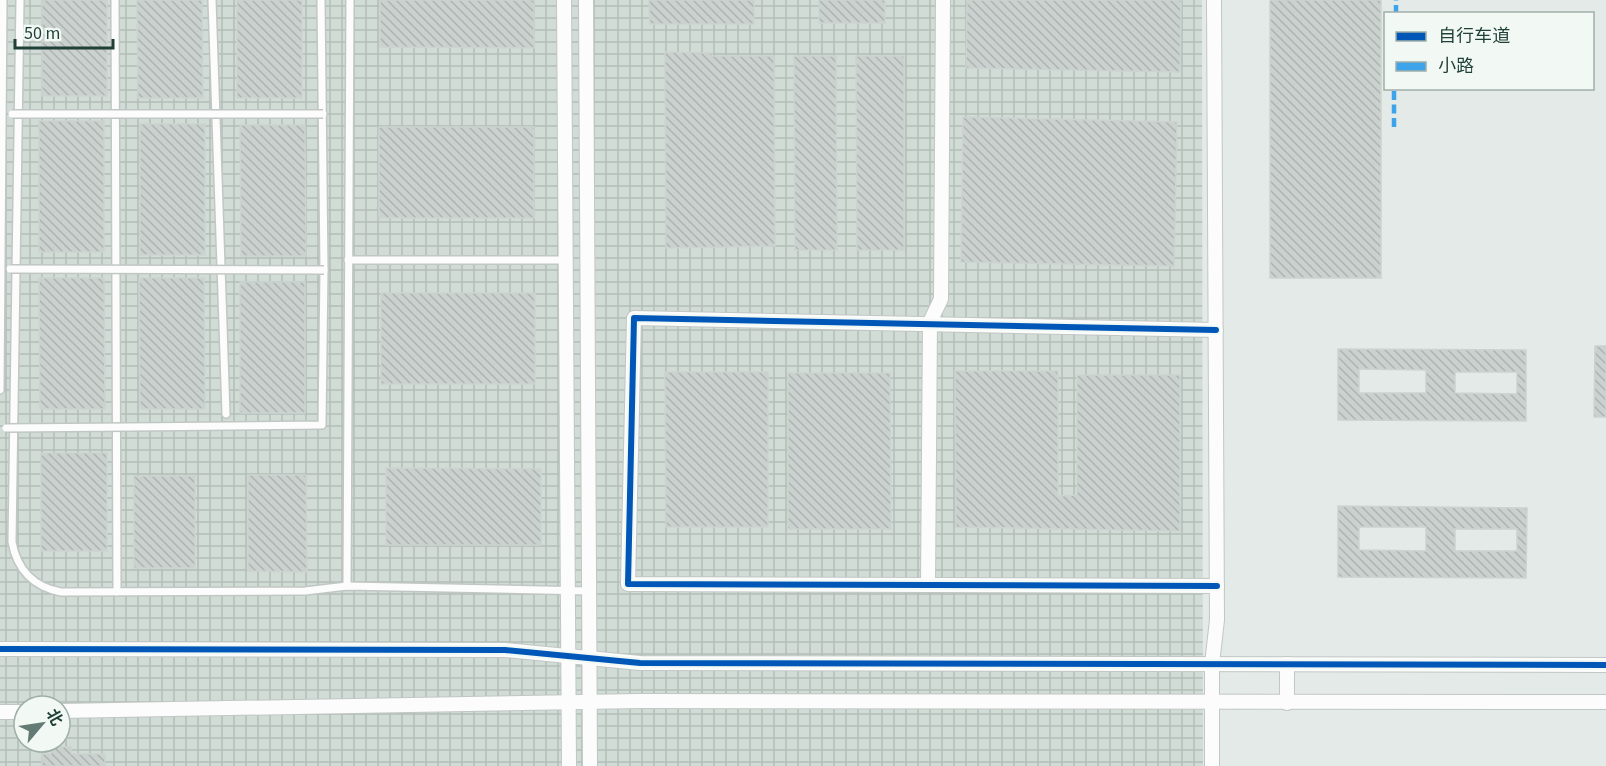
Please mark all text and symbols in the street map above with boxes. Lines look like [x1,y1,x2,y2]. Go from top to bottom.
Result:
scale bar [15,12,112,50]
legend [1384,12,1594,90]
text: 50 m [24,21,60,46]
text: 自行车道 [1438,24,1510,49]
text: 小路 [1438,54,1474,79]
north arrow [12,694,72,754]
text: 北 [41,705,68,730]

